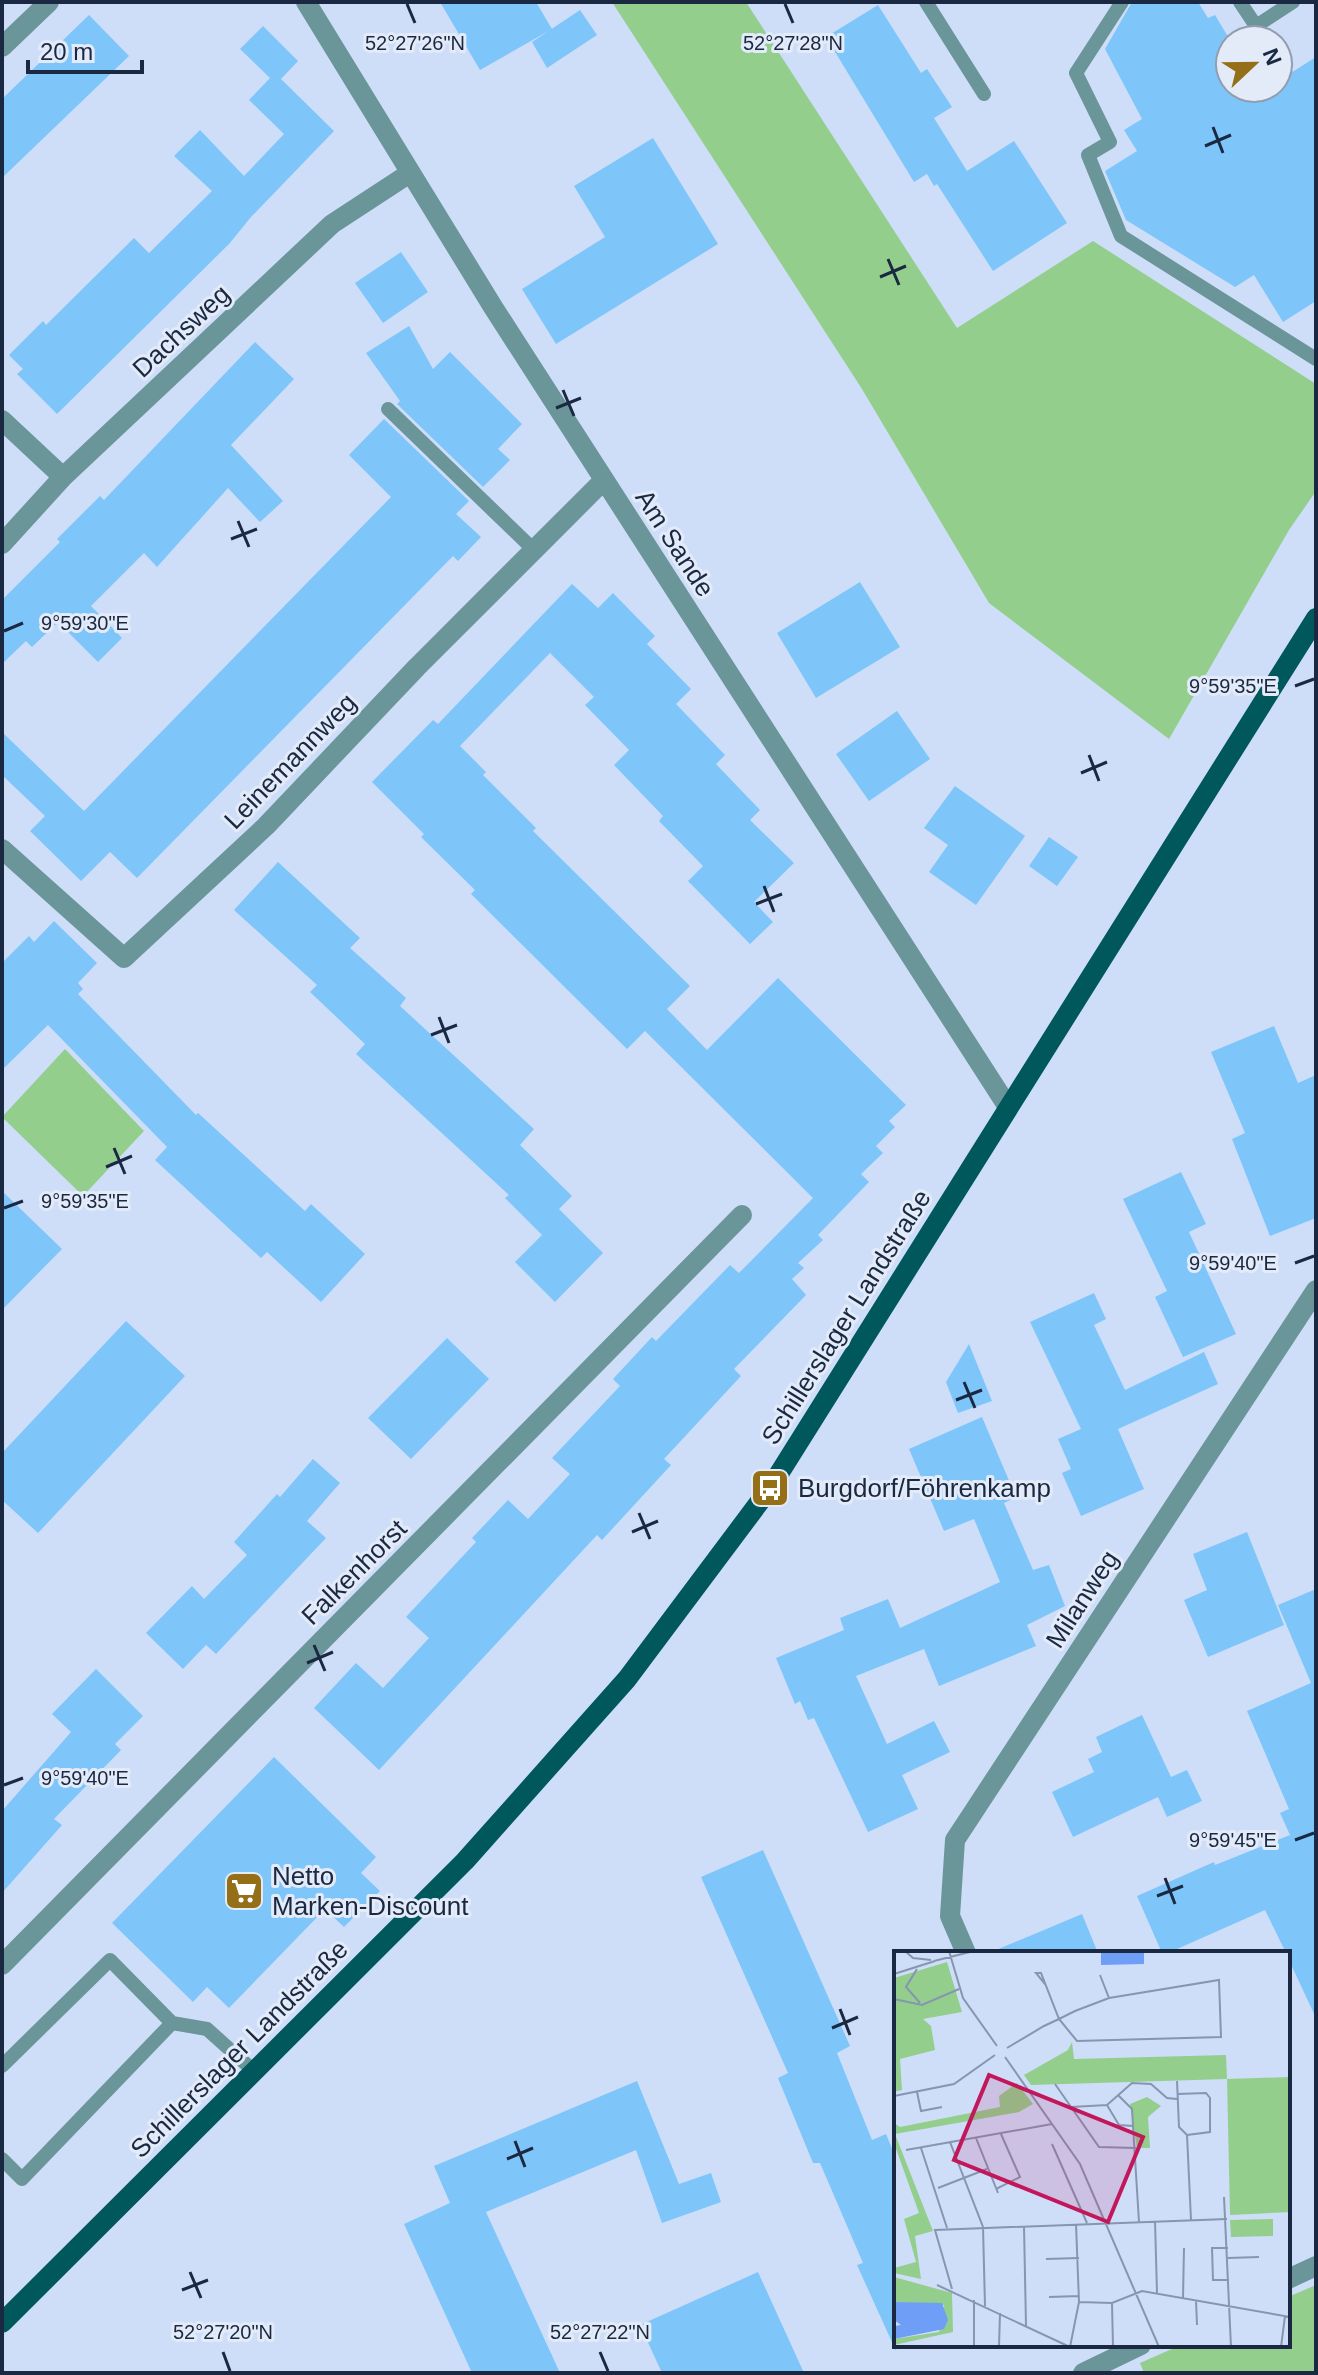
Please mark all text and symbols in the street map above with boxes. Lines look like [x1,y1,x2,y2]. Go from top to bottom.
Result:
scale bar [28,24,142,74]
north arrow [1214,24,1294,104]
text: 52°27'26"N [365,32,465,54]
text: 52°27'28"N [743,32,843,54]
text: 20 m [40,38,93,65]
text: N [1258,45,1287,69]
street label: Dachsweg [126,279,236,383]
street label: Am Sande [629,484,721,602]
text: 9°59'30"E [41,612,129,634]
text: 9°59'35"E [1189,675,1277,697]
street label: Leinemannweg [218,687,362,835]
street label: Schillerslager Landstraße [755,1184,937,1450]
text: 9°59'35"E [41,1190,129,1212]
text: 9°59'40"E [1189,1252,1277,1274]
bus stop icon: Burgdorf/Föhrenkamp [749,1467,791,1509]
place label: Burgdorf/Föhrenkamp [798,1473,1051,1503]
street label: Falkenhorst [295,1513,413,1631]
street label: Milanweg [1040,1545,1124,1653]
text: 9°59'40"E [41,1767,129,1789]
text: 9°59'45"E [1189,1829,1277,1851]
place label: Netto Marken-Discount [272,1861,469,1921]
supermarket icon: Netto Marken-Discount [223,1870,265,1912]
street label: Schillerslager Landstraße [124,1934,354,2164]
inset map [894,1951,1290,2347]
text: 52°27'20"N [173,2321,273,2343]
text: 52°27'22"N [550,2321,650,2343]

